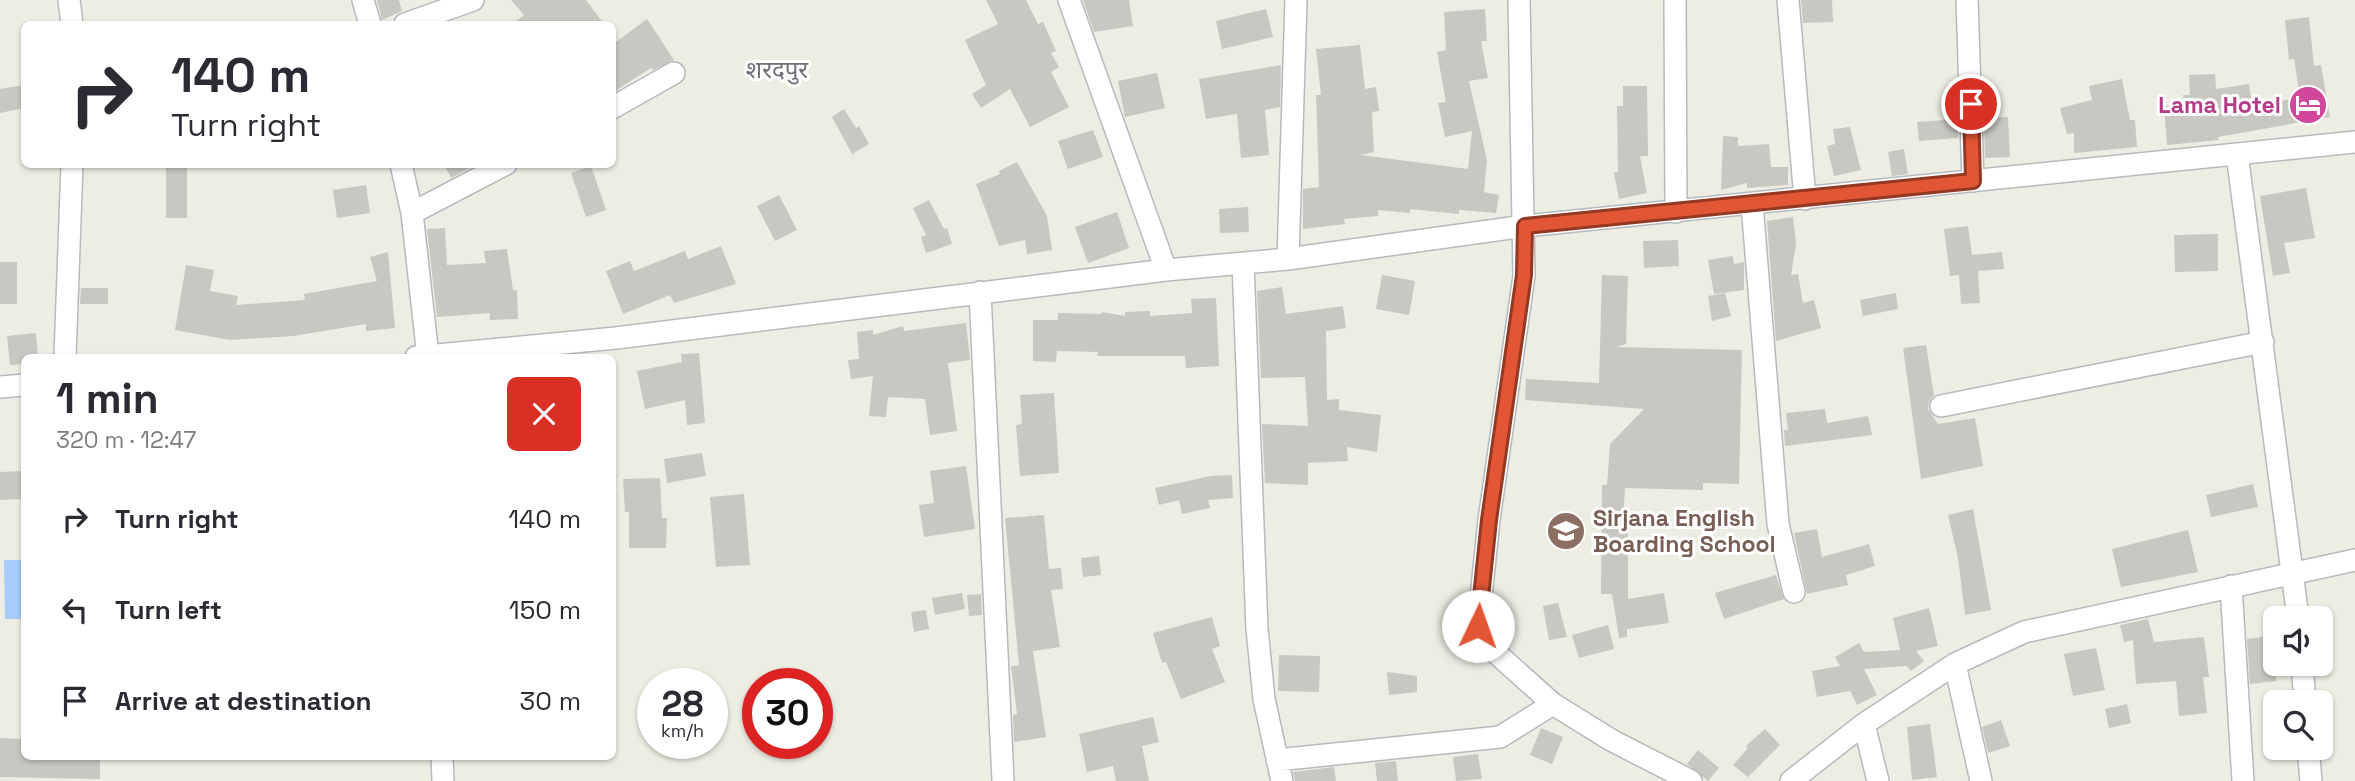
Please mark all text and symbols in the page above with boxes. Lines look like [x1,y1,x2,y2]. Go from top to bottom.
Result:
text: 140 m [171,44,310,106]
icon: right [56,49,147,140]
district label: शरदपुर [746,54,809,85]
pin [1941,74,2001,134]
hotel icon: Lama Hotel [2287,84,2329,126]
icon: arrive [1952,85,1990,123]
place label: Lama Hotel [2158,90,2281,120]
text: Turn right [171,105,321,145]
text: 1 min [56,372,159,425]
button: close [507,377,581,451]
text: 320 m · 12:47 [56,425,196,455]
icon: right [56,500,94,538]
text: Turn right [115,502,239,536]
text: 140 m [508,502,581,536]
place label: Sirjana English Boarding School [1593,503,1776,559]
school or university icon: Sirjana English Boarding School [1545,510,1587,552]
position arrow [1441,589,1515,663]
icon: left [56,591,94,629]
text: Turn left [115,593,222,627]
text: 150 m [509,593,581,627]
map controls [2263,606,2333,760]
button: sound [2263,606,2333,676]
speed limit sign: 30 [742,668,833,759]
icon: arrive [56,682,94,720]
text: 28 [662,682,703,726]
text: Arrive at destination [115,684,372,718]
text: 30 m [520,684,581,718]
button: search [2263,690,2333,760]
text: km/h [661,719,704,742]

